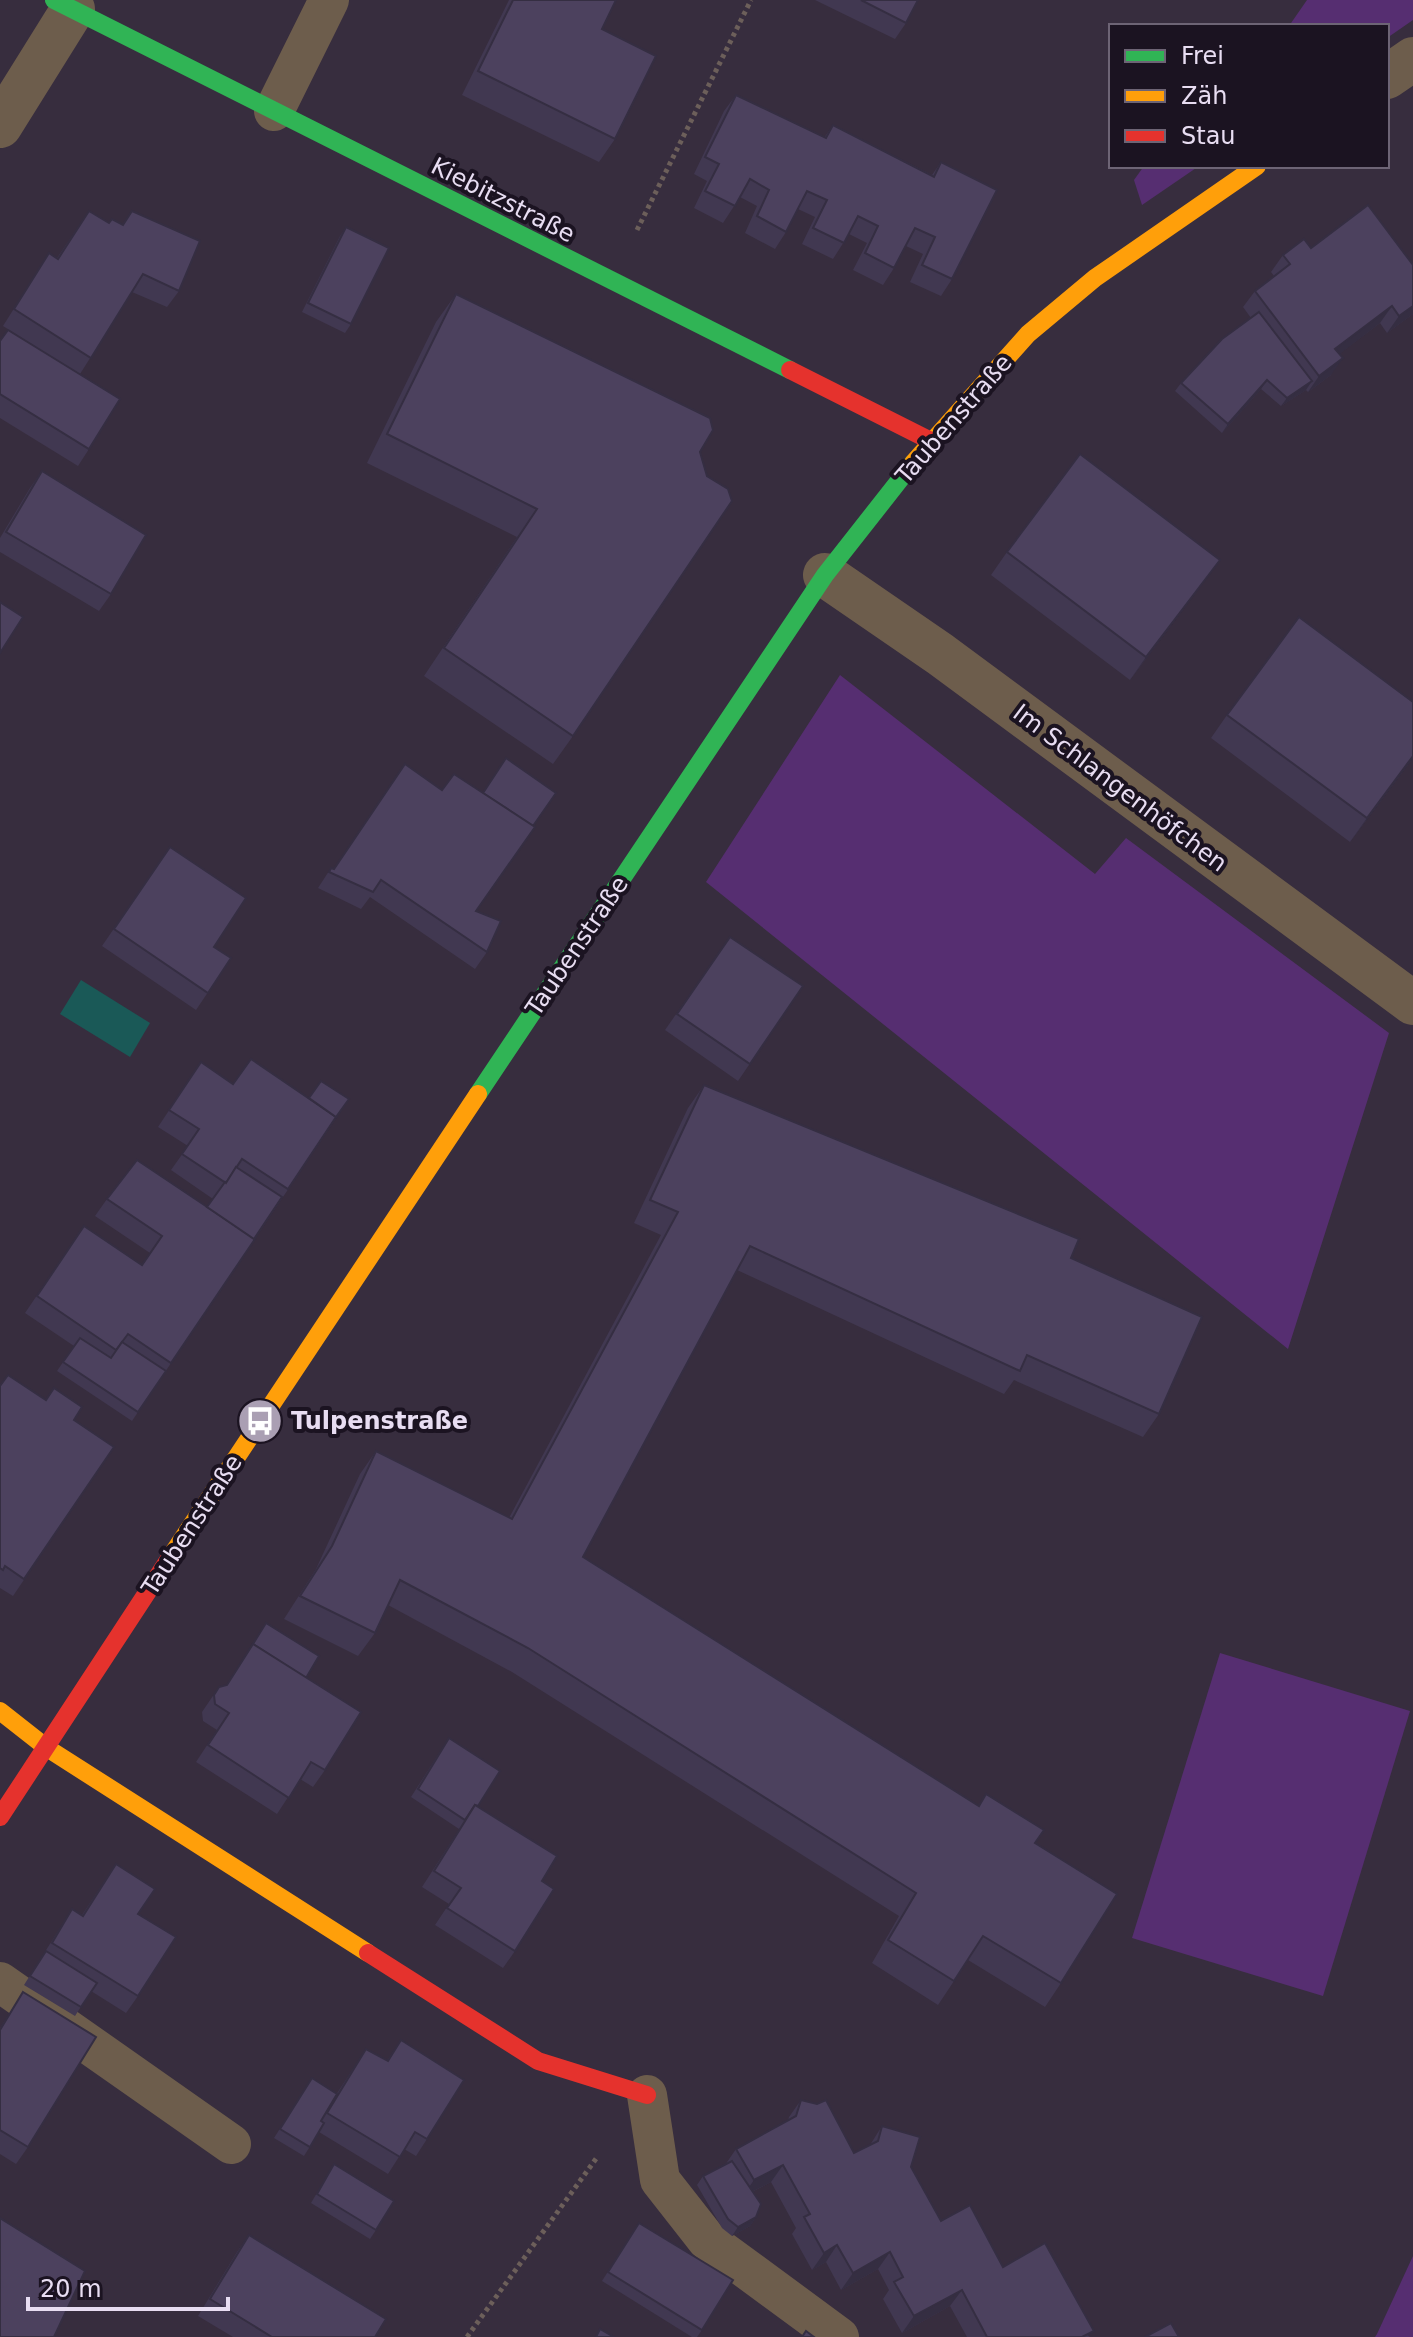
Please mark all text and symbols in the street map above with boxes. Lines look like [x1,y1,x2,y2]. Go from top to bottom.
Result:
legend [1109,24,1389,168]
text: Frei [1181,42,1224,70]
text: Zäh [1181,82,1227,110]
text: Stau [1181,122,1236,150]
street label: Kiebitzstraße [426,152,580,248]
street label: Taubenstraße [890,349,1018,490]
street label: Im Schlangenhöfchen [1008,699,1232,877]
street label: Taubenstraße [519,871,634,1022]
bus stop icon: Tulpenstraße [236,1397,284,1445]
place label: Tulpenstraße [291,1407,468,1435]
street label: Taubenstraße [136,1449,248,1601]
scale bar [28,2261,228,2311]
text: 20 m [40,2275,102,2303]

